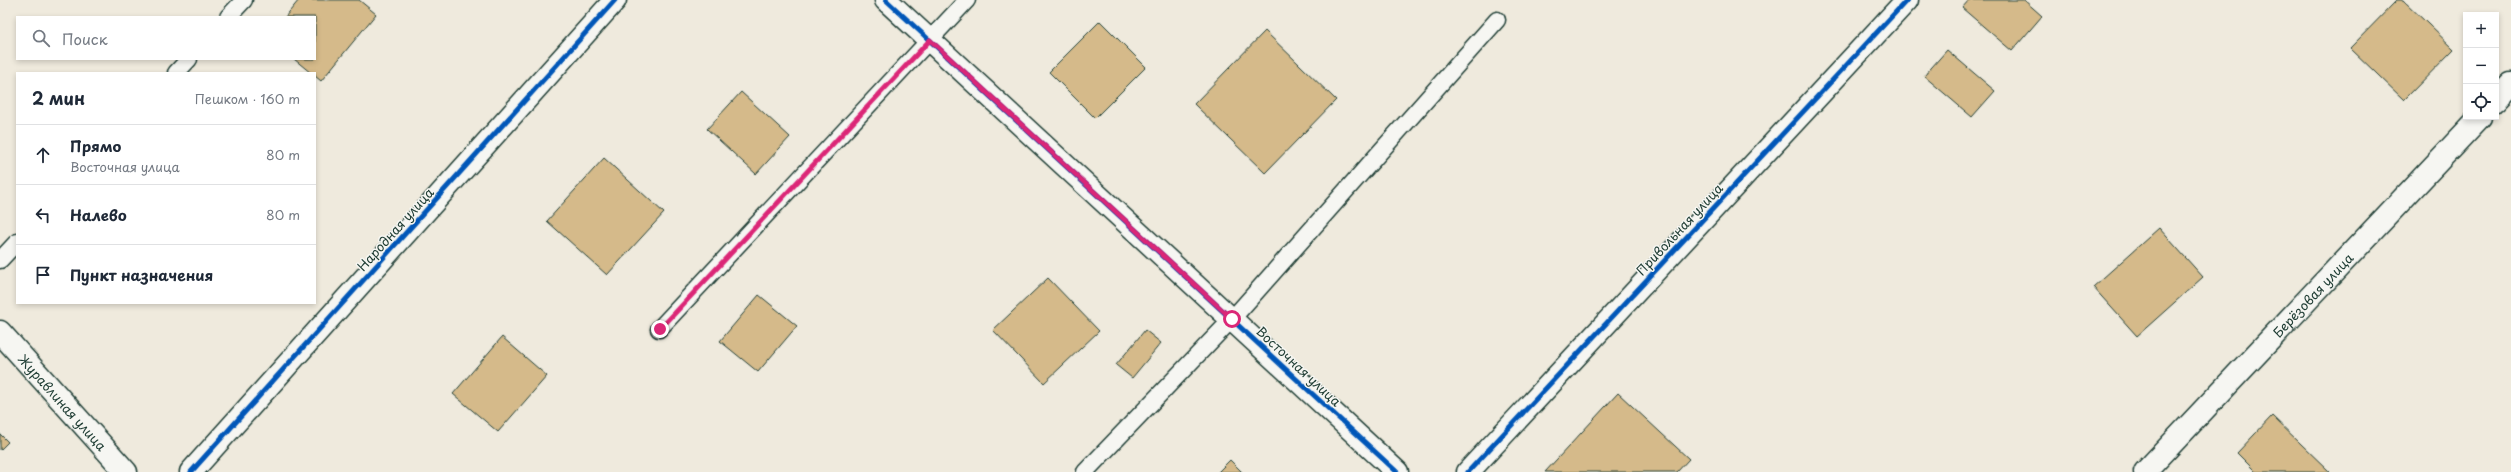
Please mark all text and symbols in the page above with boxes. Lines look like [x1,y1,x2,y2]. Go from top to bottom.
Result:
map controls [2463,12,2499,120]
button: + [2463,12,2499,48]
search box [16,16,316,60]
icon: search [30,27,52,49]
text: Поиск [62,27,108,50]
button: − [2463,48,2499,84]
button: locate [2463,84,2499,120]
text: 2 мин [32,85,85,111]
text: Пешком · 160 m [195,89,300,108]
text: Прямо [70,134,121,157]
icon: ahead [32,144,54,166]
text: 80 m [266,145,300,164]
text: Восточная улица [70,157,180,176]
street label: Привольная улица [1631,178,1727,279]
street label: Народная улица [352,183,438,275]
text: Налево [70,203,127,226]
icon: left [32,204,54,226]
text: 80 m [266,205,300,224]
street label: Берёзовая улица [2268,248,2357,341]
text: Пункт назначения [70,263,213,286]
icon: arrive [32,264,54,286]
route start [1223,310,1241,328]
route end [651,320,669,338]
street label: Восточная улица [1252,322,1346,411]
street label: Журавлиная улица [14,349,112,455]

